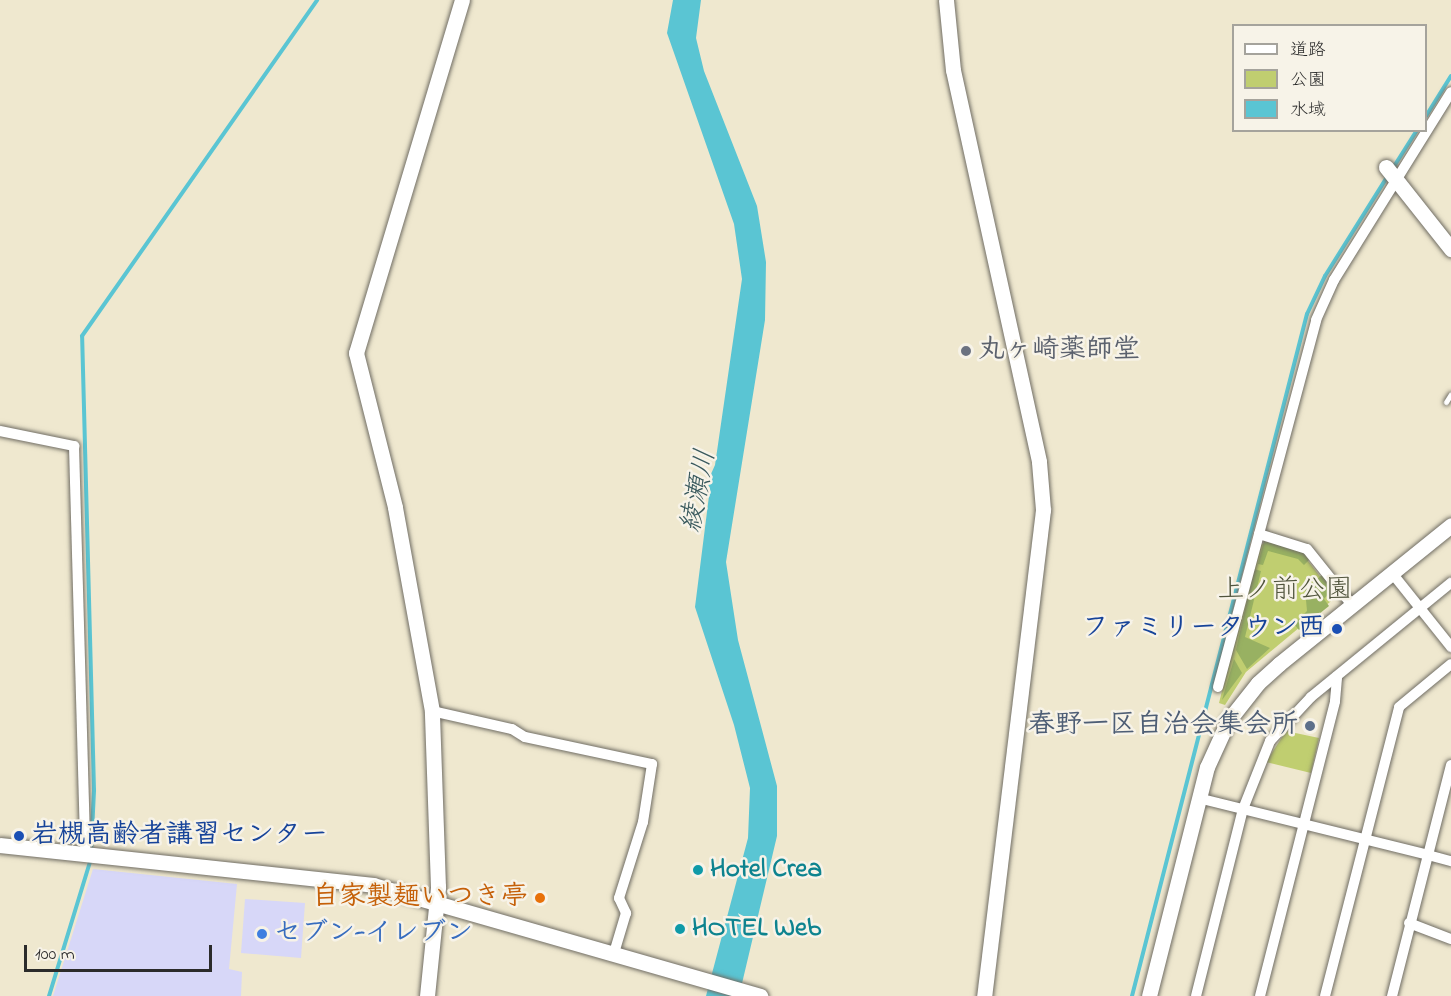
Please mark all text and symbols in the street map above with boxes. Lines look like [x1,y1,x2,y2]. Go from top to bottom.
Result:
legend [1232,24,1427,132]
text: 道路 [1290,38,1326,64]
text: 公園 [1290,68,1326,94]
text: 水域 [1290,98,1326,124]
place label: 丸ヶ崎薬師堂 [978,335,1140,367]
marker: 丸ヶ崎薬師堂 [959,344,973,358]
water label: 綾瀬川 [675,447,725,535]
park label: 上ノ前公園 [1218,575,1352,607]
place label: ファミリータウン西 [1082,613,1325,645]
marker: ファミリータウン西 [1330,622,1344,636]
place label: 春野一区自治会集会所 [1028,710,1298,742]
marker: 春野一区自治会集会所 [1303,719,1317,733]
place label: 岩槻高齢者講習センター [31,820,328,852]
marker: 岩槻高齢者講習センター [12,829,26,843]
place label: Hotel Crea [710,854,822,886]
marker: Hotel Crea [691,863,705,877]
place label: 自家製麺いつき亭 [312,882,528,914]
marker: 自家製麺いつき亭 [533,891,547,905]
place label: HOTEL Web [692,913,821,945]
place label: セブン-イレブン [274,918,473,950]
marker: HOTEL Web [673,922,687,936]
marker: セブン-イレブン [255,927,269,941]
scale bar [27,933,214,971]
text: 100 m [35,942,75,968]

